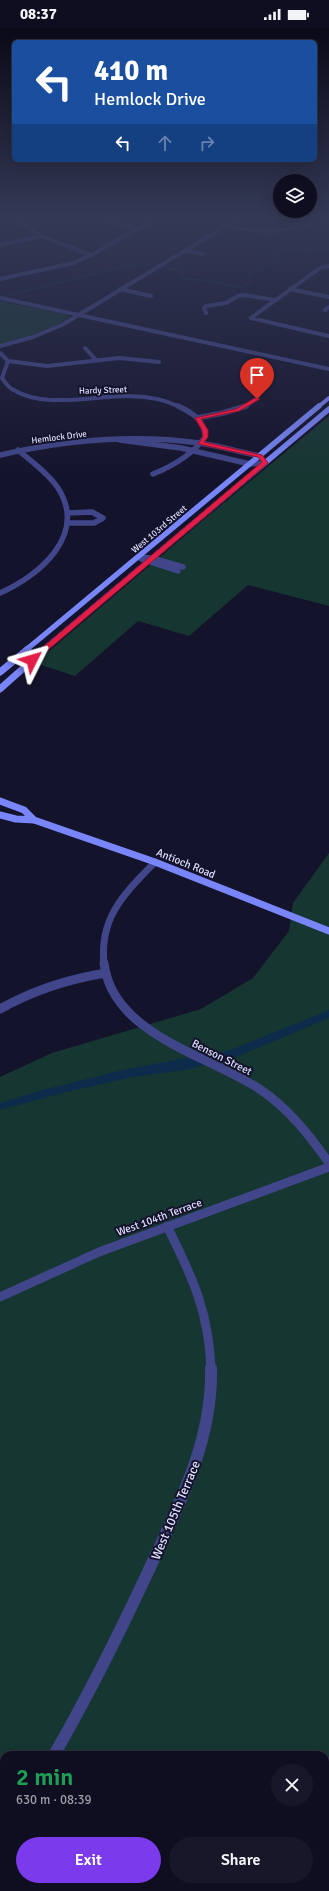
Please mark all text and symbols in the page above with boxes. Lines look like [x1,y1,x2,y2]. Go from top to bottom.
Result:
text: 08:37 [20,5,57,23]
text: 410 m [94,54,168,88]
icon: left [28,56,80,108]
text: Hemlock Drive [94,88,206,110]
icon: left [112,132,134,154]
icon: ahead [154,132,176,154]
icon: right [196,132,218,154]
map controls [273,174,317,218]
button: layers [273,174,317,218]
pin [240,358,274,399]
icon: arrive [246,364,268,386]
street label: Hardy Street [79,384,127,397]
street label: Hemlock Drive [31,429,88,446]
street label: West 103rd Street [129,503,189,556]
position arrow [11,639,53,681]
street label: Antioch Road [154,846,217,881]
street label: Benson Street [190,1037,254,1078]
street label: West 104th Terrace [115,1196,204,1239]
street label: West 105th Terrace [148,1458,204,1562]
text: 2 min [16,1762,73,1792]
button: close [271,1764,313,1806]
text: 630 m · 08:39 [16,1792,92,1808]
button: Exit [16,1837,161,1883]
button: Share [169,1837,313,1883]

